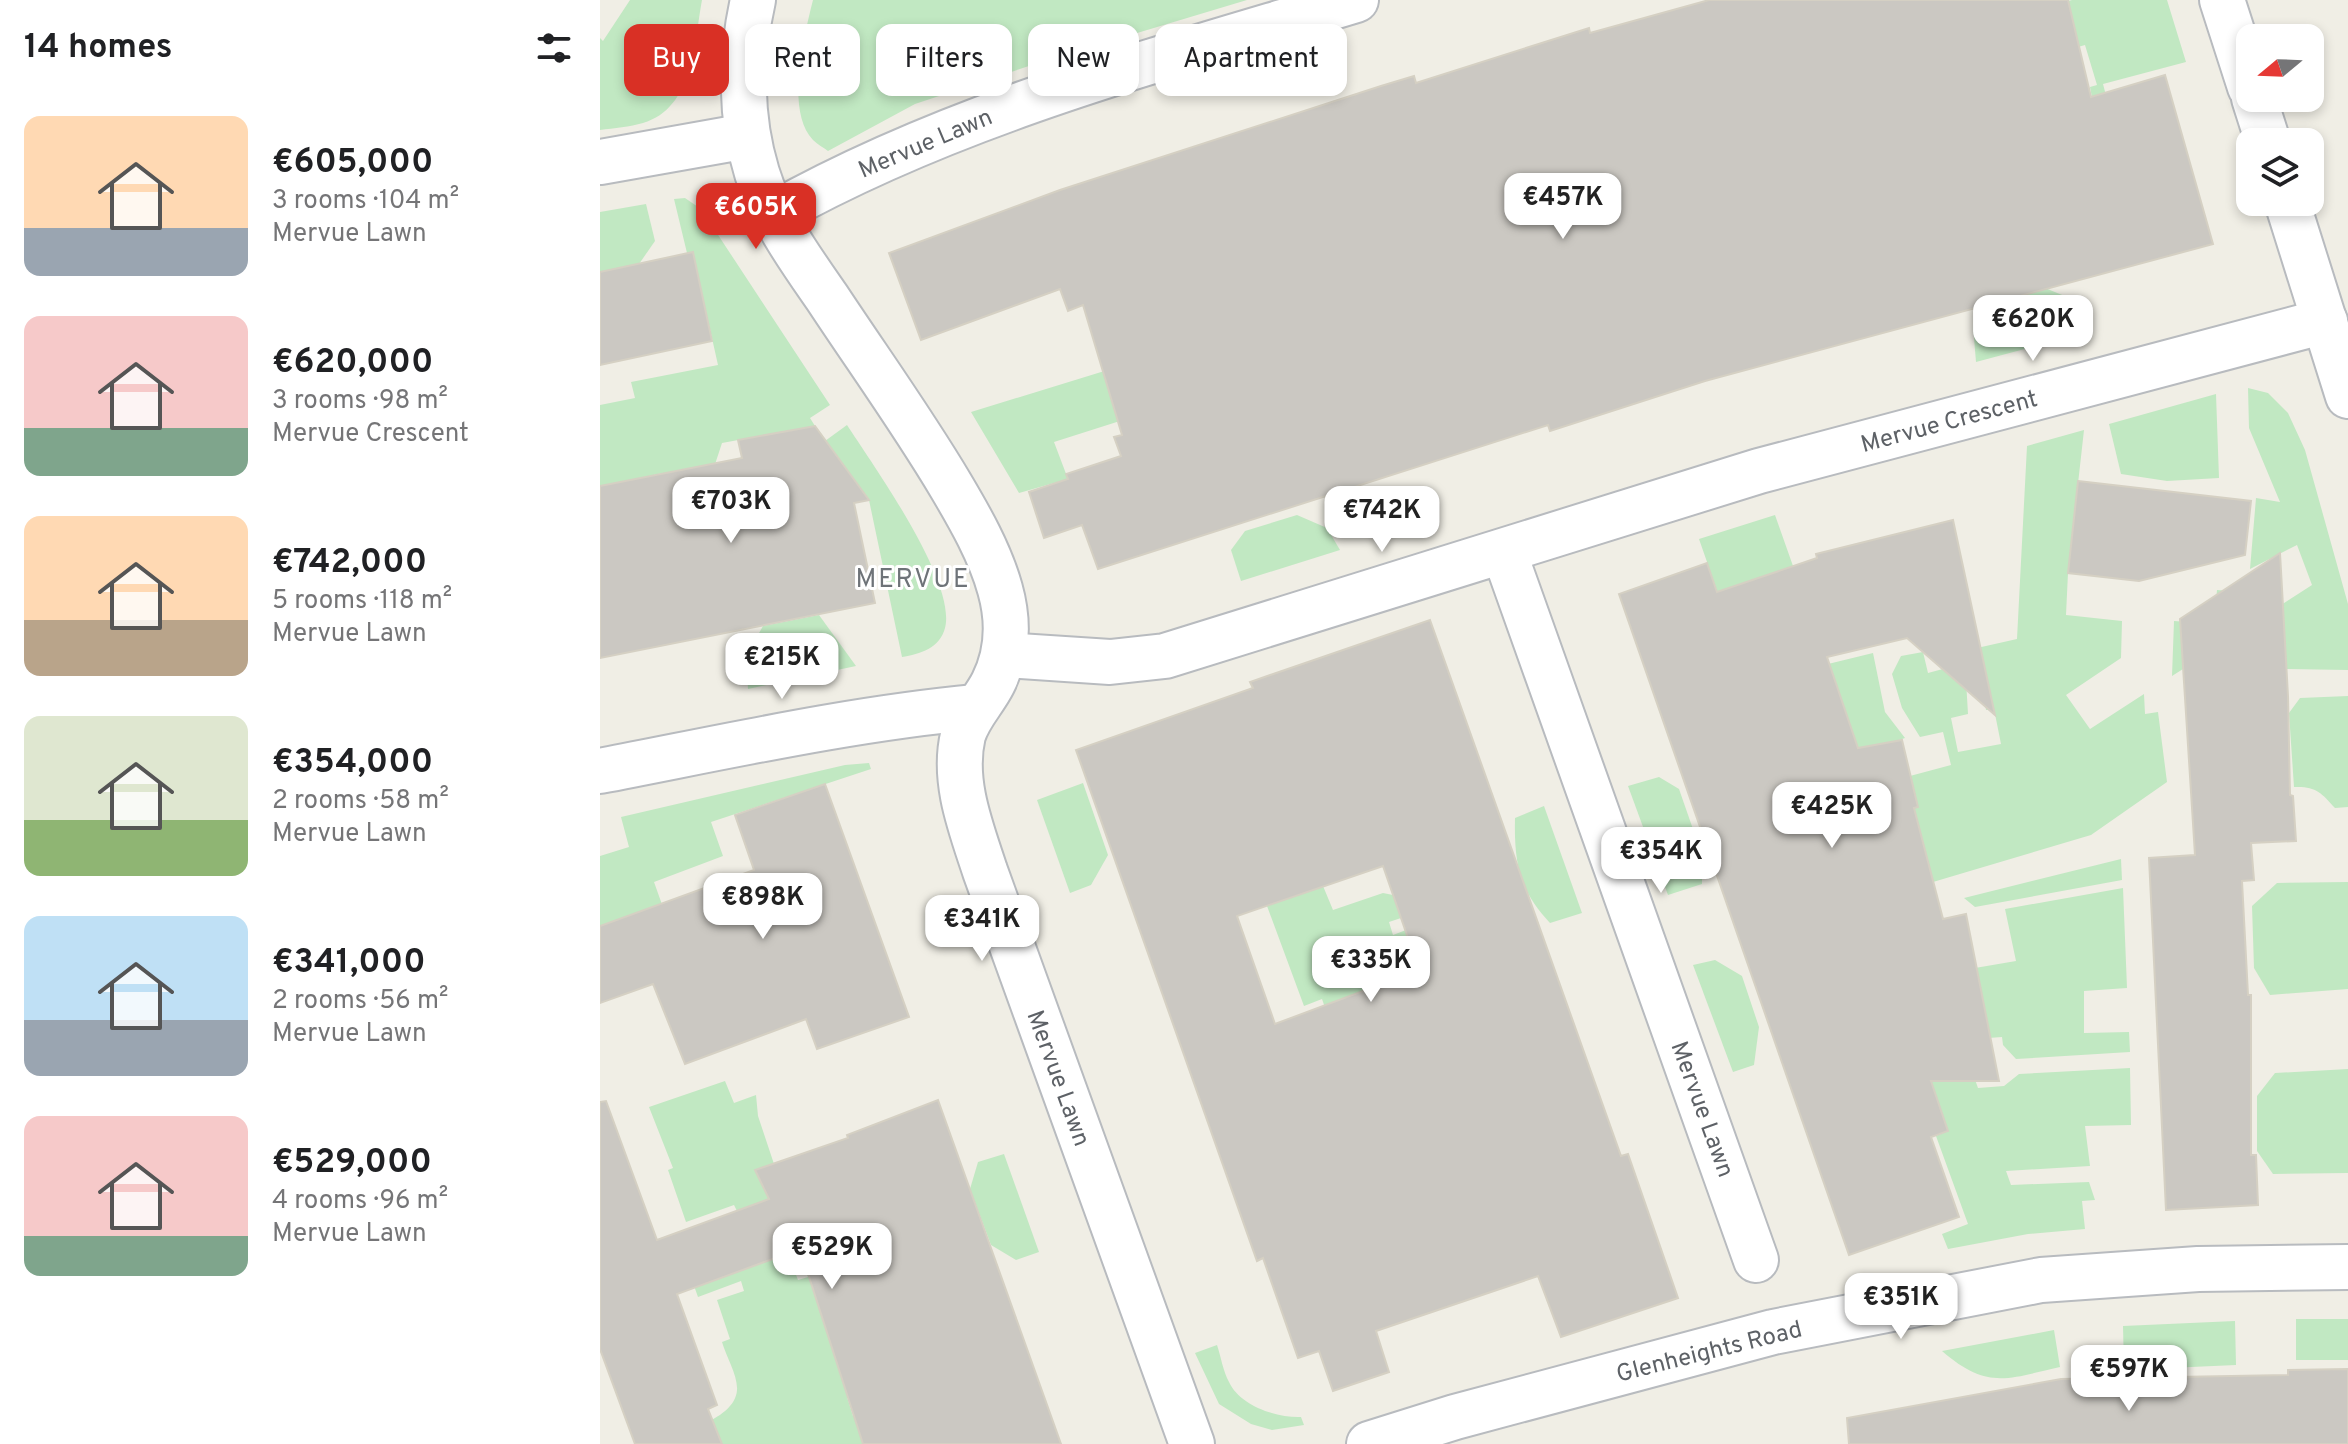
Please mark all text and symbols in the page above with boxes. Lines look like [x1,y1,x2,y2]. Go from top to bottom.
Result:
chip: Buy [624,24,729,96]
chip: Rent [745,24,860,96]
chip: Filters [876,24,1012,96]
chip: New [1028,24,1139,96]
chip: Apartment [1155,24,1347,96]
north arrow [2236,24,2324,112]
map controls [2236,24,2324,216]
icon: filters [532,26,576,70]
text: 14 homes [24,27,173,70]
street label: Mervue Lawn [854,103,997,187]
button: layers [2236,128,2324,216]
text: €605,000 [272,142,433,185]
icon: home [88,148,184,244]
pin: €457K [1507,173,1619,241]
text: €457K [1522,182,1604,215]
pin: €605K [700,183,812,251]
text: 3 rooms · 104 m² [272,185,459,218]
text: €605K [714,192,798,225]
text: Mervue Lawn [272,218,427,251]
pin: €620K [1977,295,2089,363]
text: €620K [1991,304,2075,337]
text: €620,000 [272,342,433,385]
icon: home [88,348,184,444]
text: 3 rooms · 98 m² [272,385,448,418]
street label: Mervue Crescent [1858,385,2041,461]
text: Mervue Crescent [272,418,469,451]
pin: €703K [675,477,787,545]
text: €703K [690,486,772,519]
pin: €742K [1326,486,1438,554]
text: €742K [1342,495,1422,528]
text: €742,000 [272,542,427,585]
icon: home [88,548,184,644]
district label: MERVUE [855,564,971,597]
text: 5 rooms · 118 m² [272,585,452,618]
text: Mervue Lawn [272,618,427,651]
pin: €215K [726,633,838,701]
text: €215K [743,642,821,675]
text: €354,000 [272,742,433,785]
icon: home [88,748,184,844]
pin: €425K [1776,782,1888,850]
text: 2 rooms · 58 m² [272,785,449,818]
text: €425K [1790,791,1874,824]
text: Mervue Lawn [272,818,427,851]
pin: €354K [1605,827,1717,895]
text: €354K [1619,836,1703,869]
pin: €898K [707,873,819,941]
text: €898K [721,882,805,915]
pin: €341K [926,895,1038,963]
text: €341K [943,904,1021,937]
pin: €335K [1315,936,1427,1004]
text: €341,000 [272,942,426,985]
text: €335K [1330,945,1412,978]
icon: home [88,948,184,1044]
text: 2 rooms · 56 m² [272,985,448,1018]
street label: Mervue Lawn [1019,1006,1096,1151]
text: Mervue Lawn [272,1018,427,1051]
street label: Mervue Lawn [1663,1037,1740,1182]
text: €529,000 [272,1142,432,1185]
icon: home [88,1148,184,1244]
text: 4 rooms · 96 m² [272,1185,448,1218]
text: Mervue Lawn [272,1218,427,1251]
pin: €529K [776,1223,888,1291]
text: €529K [791,1232,873,1265]
pin: €351K [1845,1273,1957,1341]
text: €351K [1863,1282,1939,1315]
street label: Glenheights Road [1614,1315,1805,1391]
pin: €597K [2073,1345,2185,1413]
text: €597K [2089,1354,2169,1387]

